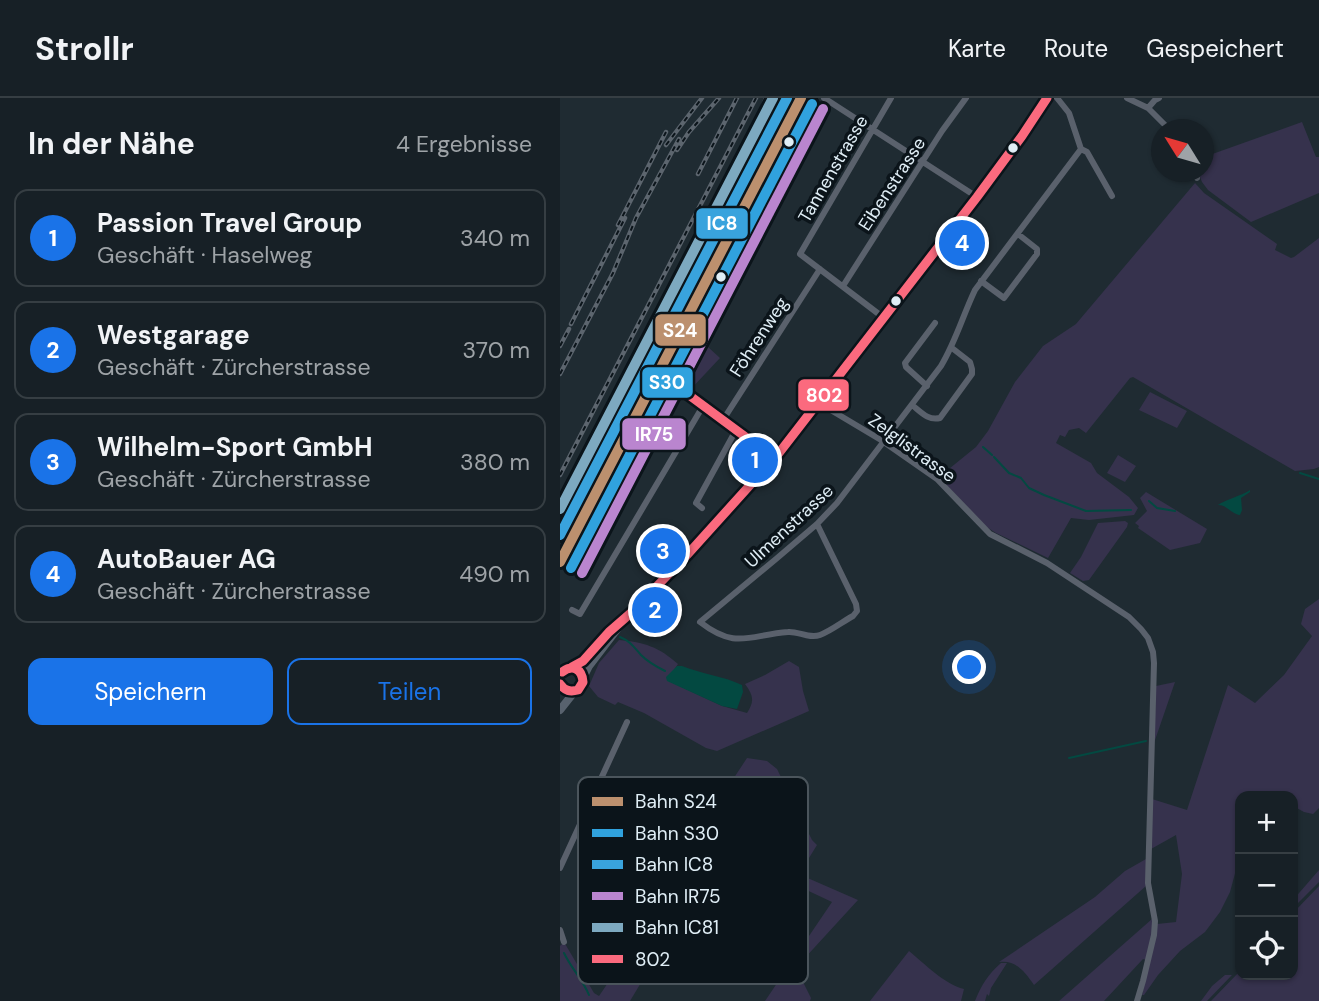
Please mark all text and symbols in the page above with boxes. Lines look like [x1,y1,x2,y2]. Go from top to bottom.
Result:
text: Strollr [35,27,134,70]
text: Karte [948,33,1006,64]
text: Route [1044,33,1108,64]
text: Gespeichert [1146,33,1284,64]
street label: Tannenstrasse [793,111,873,227]
north arrow [1151,119,1214,182]
text: In der Nähe [28,124,195,163]
text: 4 Ergebnisse [396,129,532,159]
street label: Eibenstrasse [853,133,931,235]
unlabelled marker [782,135,796,149]
unlabelled marker [1006,141,1020,155]
text: Passion Travel Group [97,206,362,240]
line badge: IC8 [695,207,749,240]
text: IC8 [706,211,738,236]
pin: 4 [939,217,985,269]
text: 1 [49,223,57,253]
text: 340 m [460,223,530,253]
text: Geschäft · Haselweg [97,240,312,270]
unlabelled marker [714,270,728,284]
street label: Föhrenweg [724,292,794,382]
unlabelled marker [889,294,903,308]
line badge: S24 [654,313,707,347]
text: Westgarage [97,318,250,352]
text: S24 [663,318,697,343]
text: 2 [46,335,60,365]
text: 370 m [462,335,530,365]
text: Geschäft · Zürcherstrasse [97,352,370,382]
line badge: S30 [641,366,694,399]
text: S30 [649,370,685,395]
line badge: 802 [797,378,850,412]
text: 802 [806,383,842,408]
street label: Zelglistrasse [863,408,961,488]
line badge: IR75 [621,417,687,451]
text: IR75 [635,422,673,447]
text: Wilhelm-Sport GmbH [97,430,373,464]
pin: 1 [732,434,778,486]
text: 3 [46,447,60,477]
text: 380 m [460,447,530,477]
text: Geschäft · Zürcherstrasse [97,464,370,494]
street label: Ulmenstrasse [740,479,838,573]
pin: 3 [640,525,686,577]
text: AutoBauer AG [97,542,276,576]
text: 4 [46,559,60,589]
text: 490 m [459,559,530,589]
text: Geschäft · Zürcherstrasse [97,576,370,606]
pin: 2 [632,584,678,636]
your location [952,650,986,684]
button: Speichern [28,658,273,725]
button: Teilen [287,658,532,725]
legend [578,777,808,984]
text: Bahn S24 [635,789,717,814]
map controls [1235,791,1298,980]
button: + [1235,791,1298,854]
text: Bahn S30 [635,821,719,846]
text: Bahn IC8 [635,852,713,877]
button: − [1235,854,1298,917]
text: Bahn IR75 [635,884,721,909]
text: Bahn IC81 [635,915,719,940]
button: locate [1235,917,1298,980]
text: 802 [635,947,670,972]

